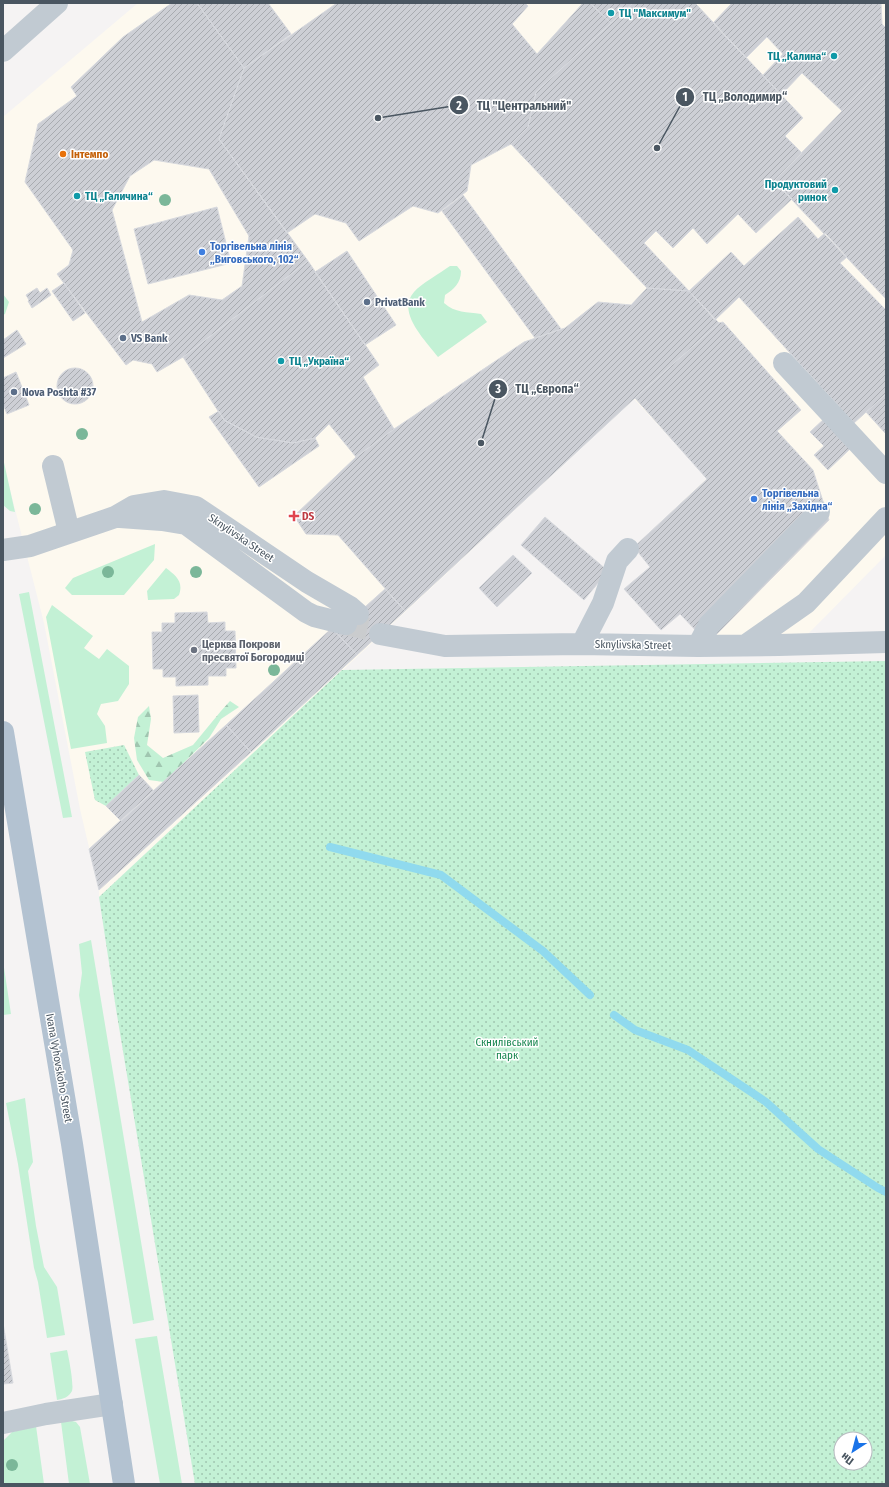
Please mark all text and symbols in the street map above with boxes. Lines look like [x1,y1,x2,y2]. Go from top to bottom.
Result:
place label: ТЦ "Максимум" [619,7,691,20]
marker: ТЦ "Максимум" [606,8,616,18]
place label: ТЦ „Калина“ [768,50,826,63]
marker: ТЦ „Калина“ [829,51,839,61]
callout: ТЦ „Володимир“ [675,85,796,109]
text: 1 [682,90,688,104]
text: ТЦ „Володимир“ [703,90,787,104]
callout: ТЦ "Центральний" [449,93,580,117]
text: 2 [455,99,462,113]
text: ТЦ "Центральний" [477,99,571,113]
place label: Інтемпо [71,148,108,161]
marker: Інтемпо [58,149,68,159]
place label: Продуктовий ринок [765,178,827,204]
marker: Продуктовий ринок [830,185,840,195]
place label: ТЦ „Галичина“ [85,190,153,203]
marker: ТЦ „Галичина“ [72,191,82,201]
place label: Торгівельна лінія „Виговського, 102“ [210,240,299,266]
marker: Торгівельна лінія „Виговського, 102“ [197,247,207,257]
place label: PrivatBank [375,296,425,309]
marker: PrivatBank [362,297,372,307]
place label: VS Bank [130,332,168,345]
marker: VS Bank [118,333,128,343]
place label: ТЦ „Україна“ [289,355,349,368]
marker: ТЦ „Україна“ [276,356,286,366]
callout: ТЦ „Європа“ [488,377,587,401]
text: 3 [494,382,501,396]
text: ТЦ „Європа“ [515,382,579,396]
place label: Nova Poshta #37 [22,386,96,399]
marker: Nova Poshta #37 [9,387,19,397]
place label: Торгівельна лінія „Західна“ [762,487,832,513]
marker: Торгівельна лінія „Західна“ [749,494,759,504]
place label: DS [302,510,315,523]
street label: Sknylivska Street [206,511,277,565]
marker: DS [289,511,299,521]
place label: Церква Покрови пресвятої Богородиці [202,638,305,664]
street label: Sknylivska Street [595,638,672,652]
marker: Церква Покрови пресвятої Богородиці [189,645,199,655]
street label: Ivana Vyhovskoho Street [43,1013,75,1124]
park label: Скнилівський парк [475,1036,539,1062]
north arrow [833,1431,873,1471]
text: Пн [838,1450,856,1468]

